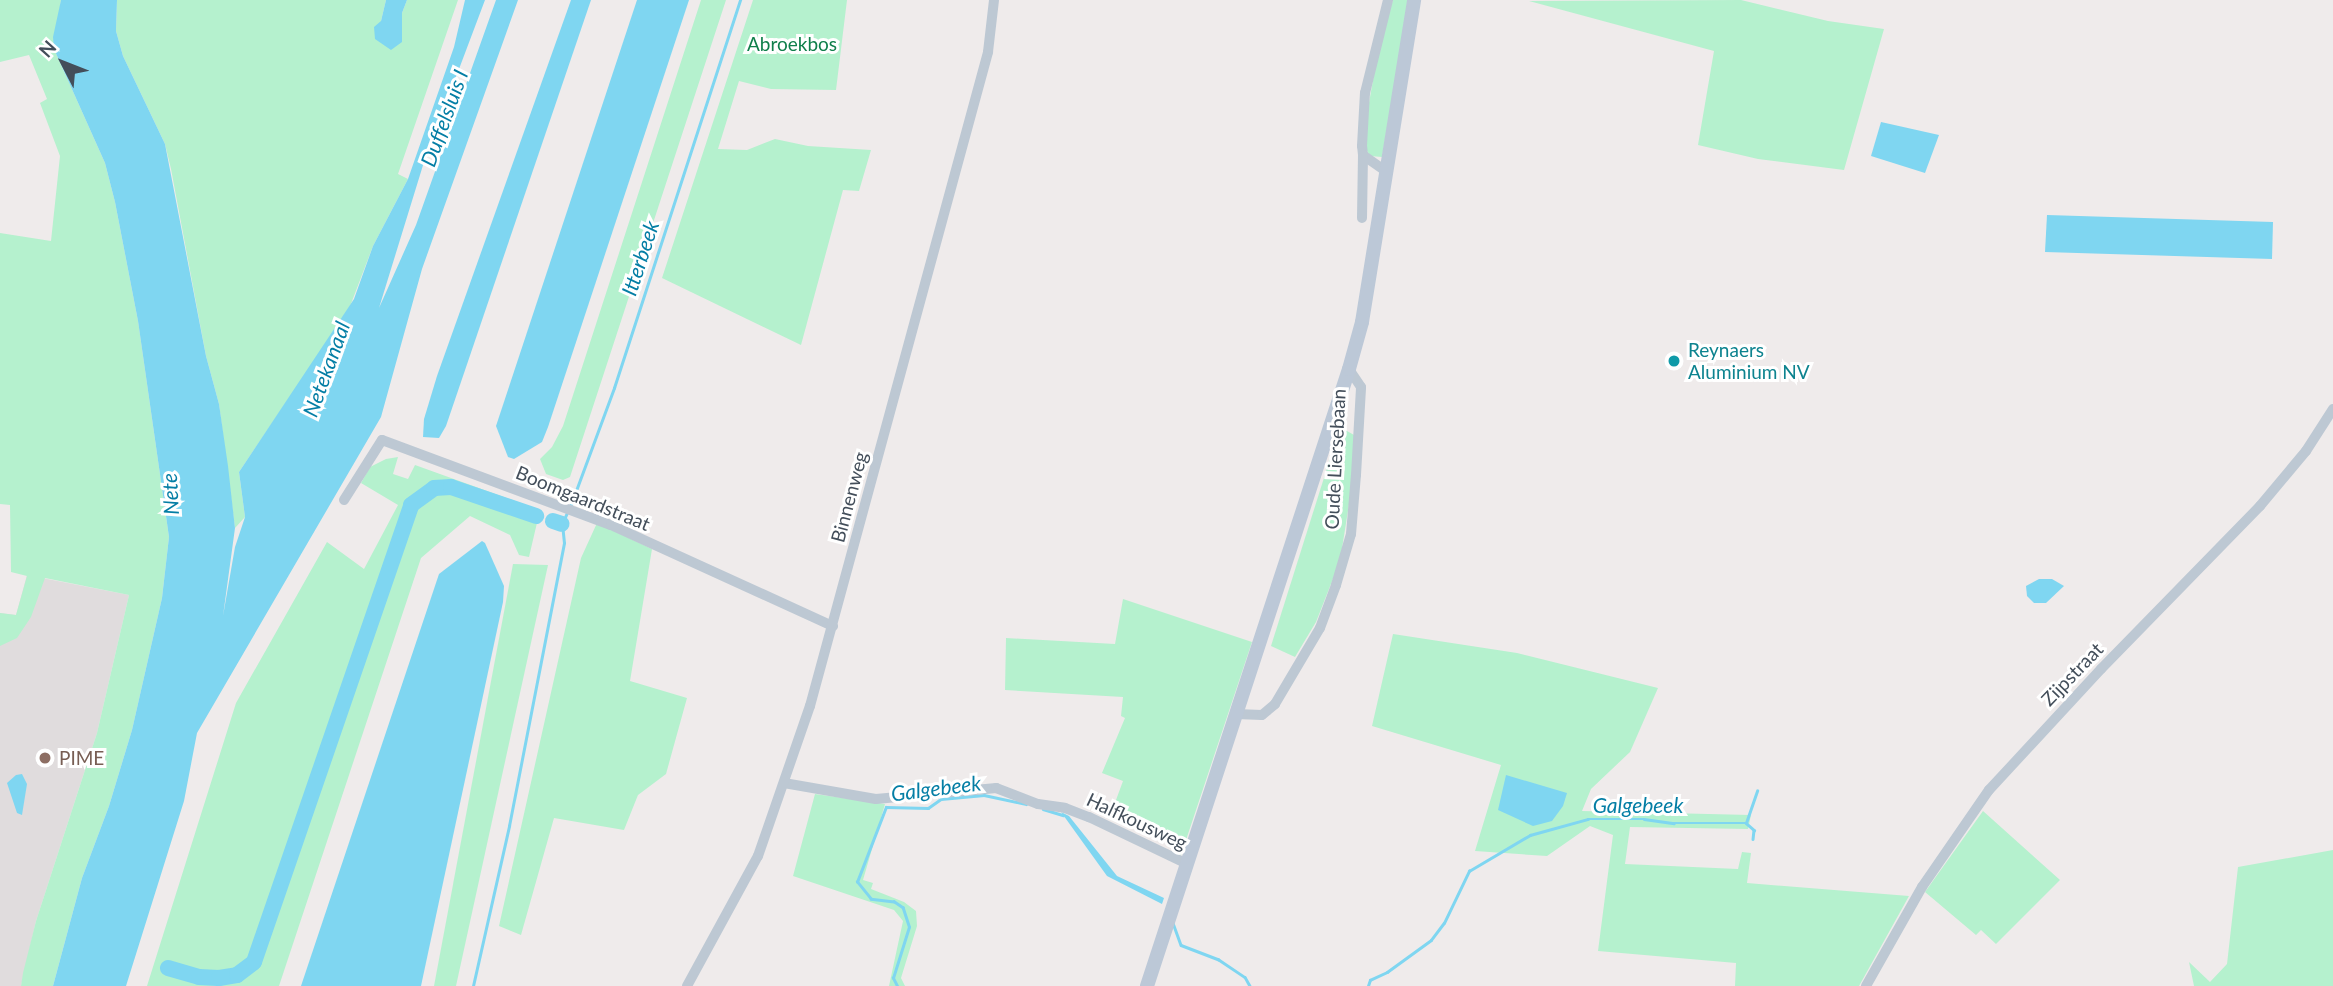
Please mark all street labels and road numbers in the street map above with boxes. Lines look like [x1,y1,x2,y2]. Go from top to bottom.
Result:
street label: Oude Liersebaan [1320,388,1350,530]
street label: Binnenweg [826,449,872,545]
street label: Boomgaardstraat [513,461,653,535]
street label: Zijpstraat [2037,638,2107,710]
street label: Halfkousweg [1083,788,1191,854]

